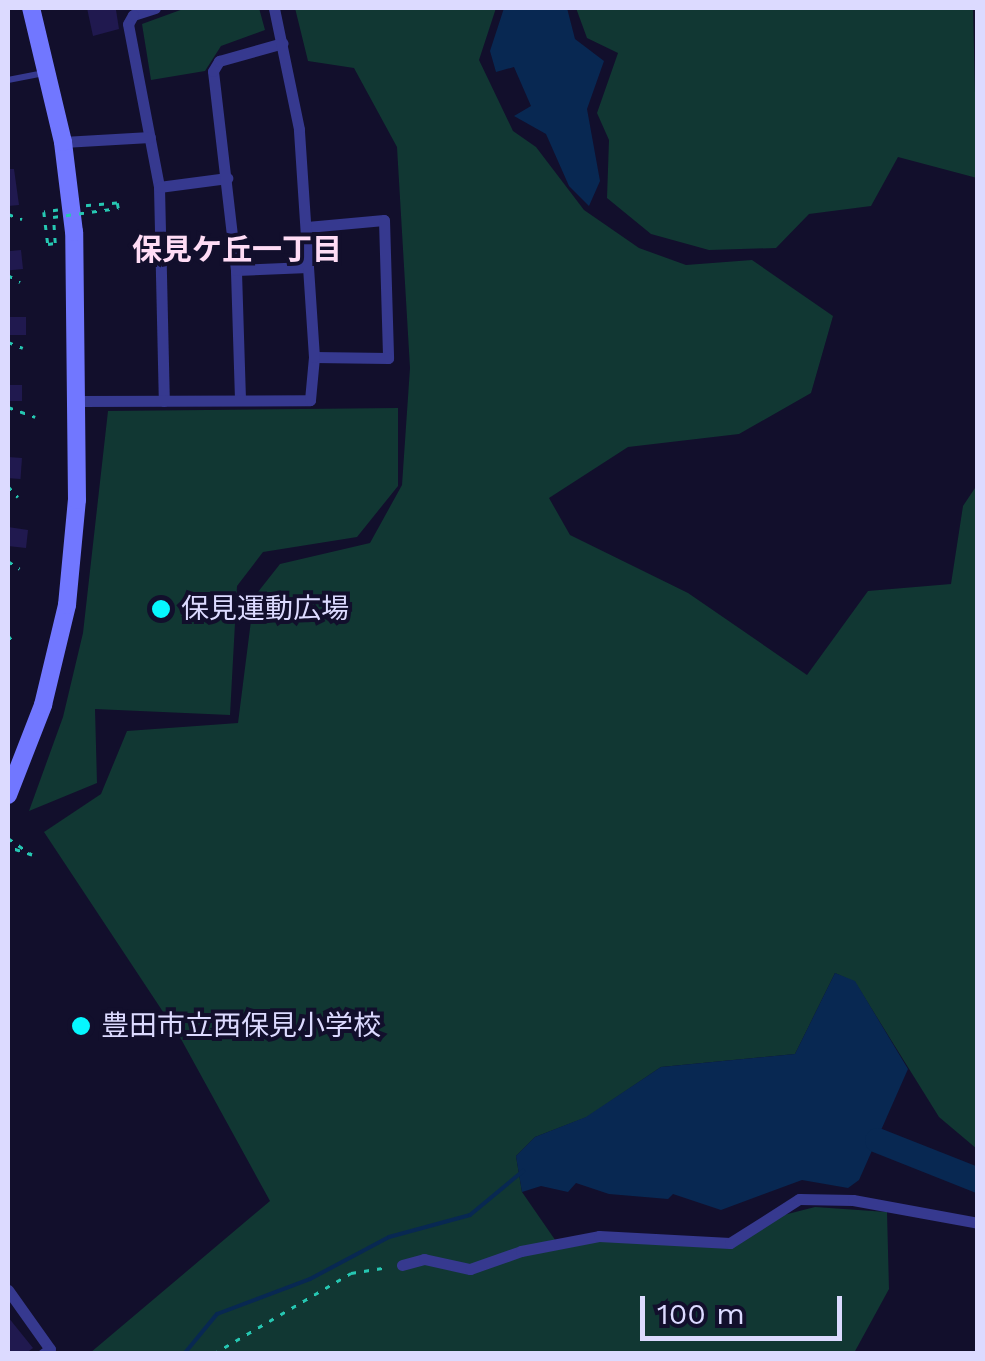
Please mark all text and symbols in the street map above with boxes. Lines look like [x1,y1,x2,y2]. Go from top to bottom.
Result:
district label: 保見ケ丘一丁目 [132,232,342,268]
place label: 保見運動広場 [181,592,349,626]
marker: 保見運動広場 [150,598,172,620]
place label: 豊田市立西保見小学校 [101,1009,381,1043]
marker: 豊田市立西保見小学校 [70,1015,92,1037]
scale bar [645,1276,848,1338]
text: 100 m [657,1296,745,1331]

